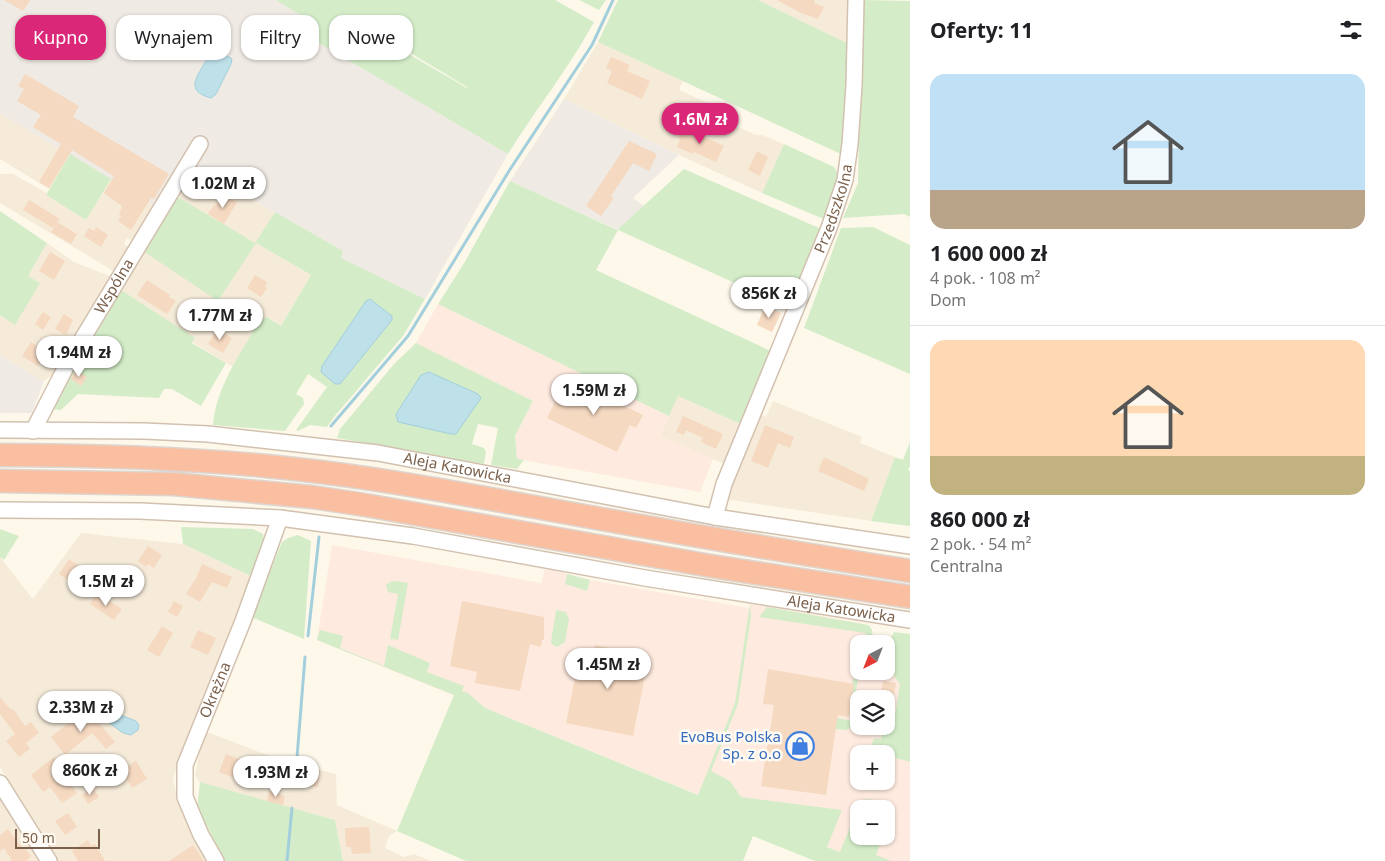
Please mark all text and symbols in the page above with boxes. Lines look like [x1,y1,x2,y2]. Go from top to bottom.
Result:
chip: Kupno [15,15,106,60]
chip: Wynajem [116,15,231,60]
chip: Filtry [241,15,319,60]
chip: Nowe [329,15,413,60]
text: Oferty: 11 [930,16,1033,44]
icon: filters [1337,16,1365,44]
pin: 1.6M zł [654,102,746,145]
icon: home [1103,107,1193,197]
text: 1.6M zł [673,108,727,130]
street label: Przedszkolna [809,163,856,256]
pin: 1.02M zł [171,166,275,209]
text: 1.02M zł [191,172,255,194]
text: 1 600 000 zł [930,239,1047,267]
street label: Wspólna [89,255,138,317]
text: 4 pok. · 108 m² [930,267,1040,289]
pin: 856K zł [723,276,815,319]
text: 856K zł [741,282,797,304]
text: Dom [930,289,966,311]
pin: 1.77M zł [168,298,272,341]
text: 1.77M zł [188,304,252,326]
pin: 1.94M zł [27,336,131,378]
text: 1.94M zł [47,341,111,363]
icon: home [1103,372,1193,462]
pin: 1.59M zł [542,374,646,416]
text: 1.59M zł [562,379,626,401]
street label: Aleja Katowicka [402,447,513,487]
text: 860 000 zł [930,505,1030,533]
text: 2 pok. · 54 m² [930,533,1031,555]
text: Centralna [930,555,1003,577]
pin: 1.5M zł [60,564,152,607]
text: 1.5M zł [79,570,133,592]
street label: Aleja Katowicka [786,590,897,627]
north arrow [850,635,895,680]
map controls [850,635,895,845]
pin: 1.45M zł [556,648,660,690]
text: 1.45M zł [576,653,640,675]
street label: Okrężna [194,659,234,721]
pin: 2.33M zł [29,690,133,733]
button: layers [850,690,895,735]
text: 2.33M zł [49,696,113,718]
place label: EvoBus Polska Sp. z o.o [680,726,781,763]
shop icon: EvoBus Polska Sp. z o.o [785,731,815,761]
button: + [850,745,895,790]
pin: 860K zł [44,754,136,796]
pin: 1.93M zł [224,756,328,798]
text: 860K zł [62,759,118,781]
text: 1.93M zł [244,761,308,783]
button: − [850,800,895,845]
scale bar [15,826,100,849]
text: 50 m [22,828,55,847]

